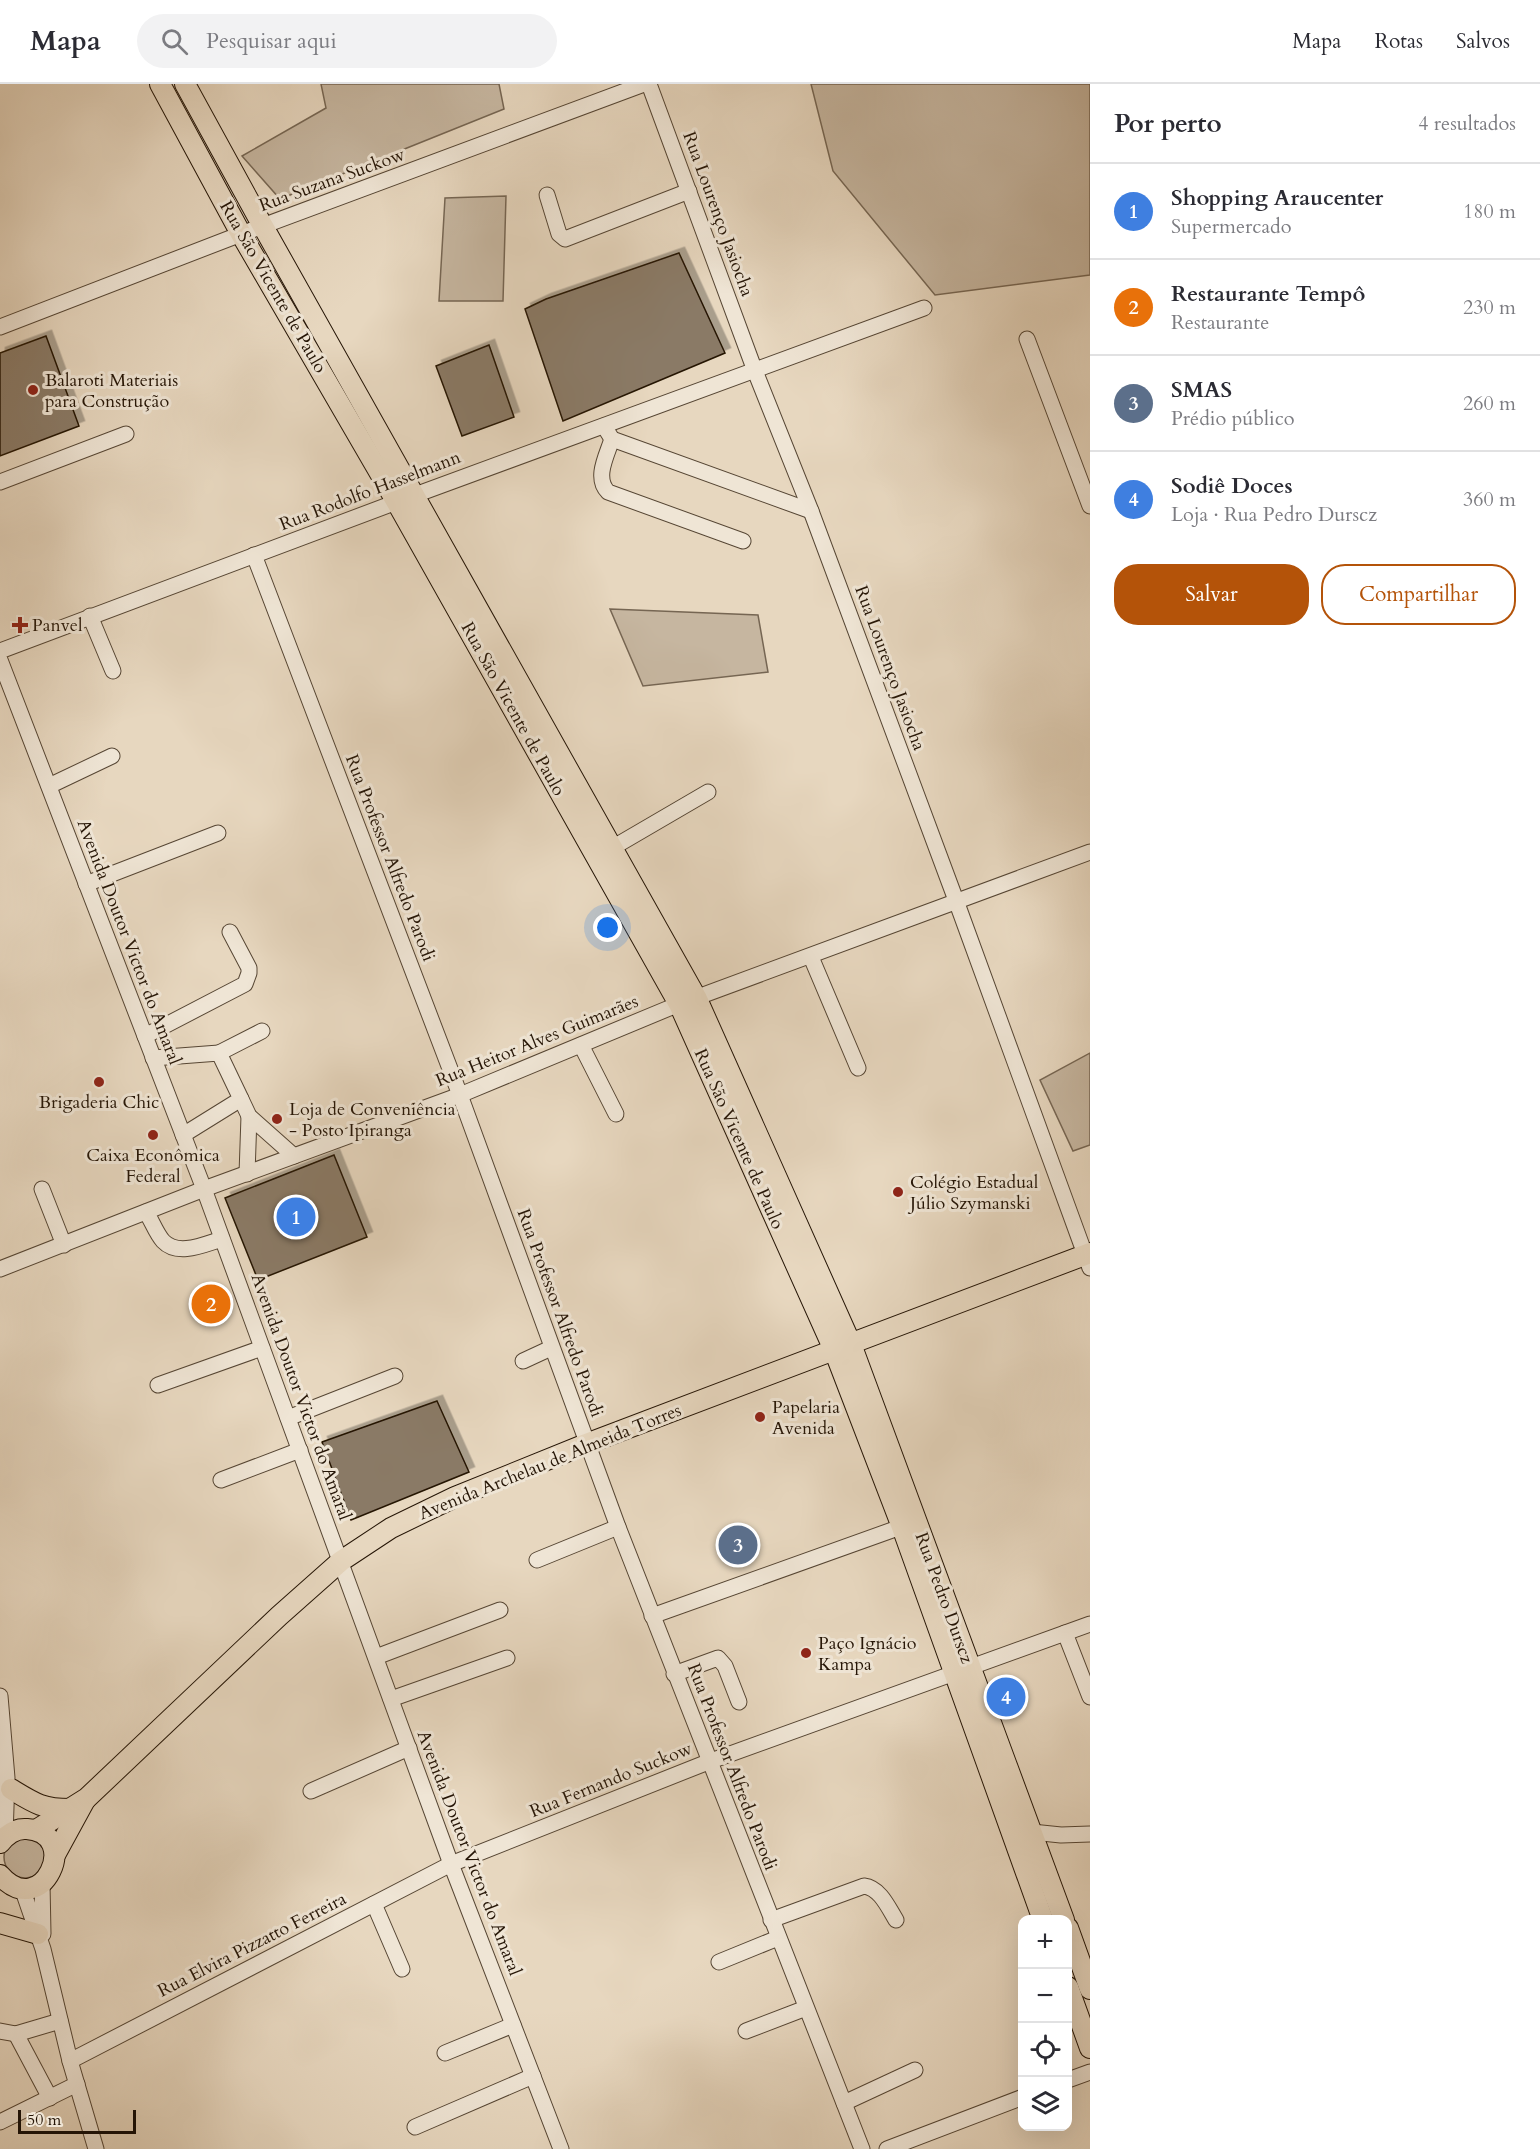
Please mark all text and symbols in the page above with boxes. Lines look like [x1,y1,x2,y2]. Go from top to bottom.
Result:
search box [137,14,557,68]
text: Mapa [30,22,101,60]
icon: search [158,25,191,58]
text: Pesquisar aqui [206,26,337,56]
text: Mapa [1292,27,1341,56]
text: Rotas [1374,27,1423,56]
text: Salvos [1456,27,1510,56]
text: Por perto [1114,106,1222,141]
text: 4 resultados [1418,110,1516,137]
street label: Rua Lourenço Jasiocha [677,128,760,300]
street label: Rua Suzana Suckow [256,142,409,218]
text: Shopping Araucenter [1171,183,1383,213]
street label: Rua São Vicente de Paulo [213,196,333,378]
text: 1 [1128,198,1139,225]
text: 180 m [1463,198,1516,225]
text: Supermercado [1171,213,1292,240]
text: Restaurante Tempô [1171,279,1365,309]
text: 2 [1128,294,1139,321]
text: 230 m [1463,294,1516,321]
text: Restaurante [1171,309,1269,336]
place label: Balaroti Materiais para Construção [45,368,178,414]
text: SMAS [1171,375,1232,405]
marker: Balaroti Materiais para Construção [26,383,40,397]
text: 3 [1128,390,1139,417]
text: 260 m [1463,390,1516,417]
text: Prédio público [1171,405,1295,432]
street label: Rua Rodolfo Hasselmann [276,445,465,537]
text: Sodiê Doces [1171,471,1293,501]
text: 4 [1128,486,1139,513]
text: 360 m [1463,486,1516,513]
text: Loja · Rua Pedro Durscz [1171,501,1377,528]
button: Salvar [1114,564,1309,625]
button: Compartilhar [1321,564,1516,625]
street label: Rua Lourenço Jasiocha [849,582,932,754]
place label: Panvel [32,613,83,638]
marker: Panvel [13,618,27,632]
street label: Rua São Vicente de Paulo [455,618,571,801]
street label: Rua Professor Alfredo Parodi [339,751,441,965]
street label: Avenida Doutor Victor do Amaral [71,816,188,1069]
your location [593,913,622,942]
street label: Rua Heitor Alves Guimarães [432,989,642,1093]
street label: Rua São Vicente de Paulo [688,1045,790,1233]
marker: Brigaderia Chic [92,1075,106,1089]
place label: Brigaderia Chic [39,1090,159,1115]
place label: Loja de Conveniência - Posto Ipiranga [289,1097,456,1143]
marker: Loja de Conveniência - Posto Ipiranga [270,1112,284,1126]
marker: Caixa Econômica Federal [146,1128,160,1142]
place label: Caixa Econômica Federal [86,1143,220,1189]
place label: Colégio Estadual Júlio Szymanski [907,1170,1039,1216]
marker: Colégio Estadual Júlio Szymanski [891,1185,905,1199]
pin: 1 [276,1194,316,1240]
street label: Rua Professor Alfredo Parodi [511,1205,609,1421]
street label: Avenida Doutor Victor do Amaral [245,1270,357,1524]
pin: 2 [192,1282,230,1326]
place label: Papelaria Avenida [772,1395,840,1441]
street label: Avenida Archelau de Almeida Torres [415,1398,685,1526]
marker: Papelaria Avenida [753,1410,767,1424]
pin: 3 [718,1522,758,1568]
street label: Rua Pedro Durscz [909,1529,979,1667]
place label: Paço Ignácio Kampa [818,1631,917,1677]
marker: Paço Ignácio Kampa [799,1646,813,1660]
street label: Rua Professor Alfredo Parodi [681,1660,783,1874]
pin: 4 [986,1674,1026,1720]
street label: Avenida Doutor Victor do Amaral [411,1727,528,1980]
street label: Rua Fernando Suckow [526,1736,697,1824]
street label: Rua Elvira Pizzatto Ferreira [153,1886,351,2004]
map controls [1018,1915,1072,2131]
button: + [1018,1915,1072,1969]
button: − [1018,1969,1072,2023]
button: locate [1018,2023,1072,2077]
button: layers [1018,2077,1072,2131]
scale bar [18,2107,136,2134]
text: 50 m [27,2109,61,2131]

